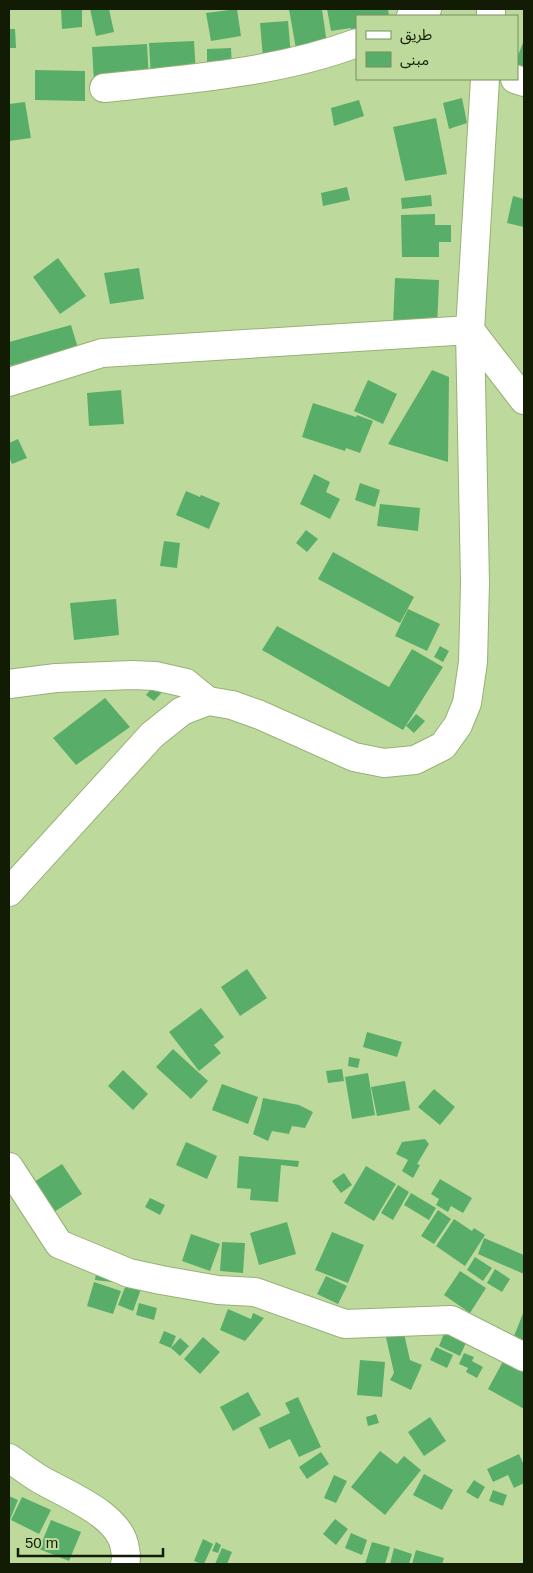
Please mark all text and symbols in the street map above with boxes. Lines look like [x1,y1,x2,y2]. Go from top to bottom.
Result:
legend [356,15,518,80]
text: طريق [400,26,432,45]
text: مبنى [400,51,429,69]
scale bar [18,1526,162,1558]
text: 50 m [25,1534,58,1551]

